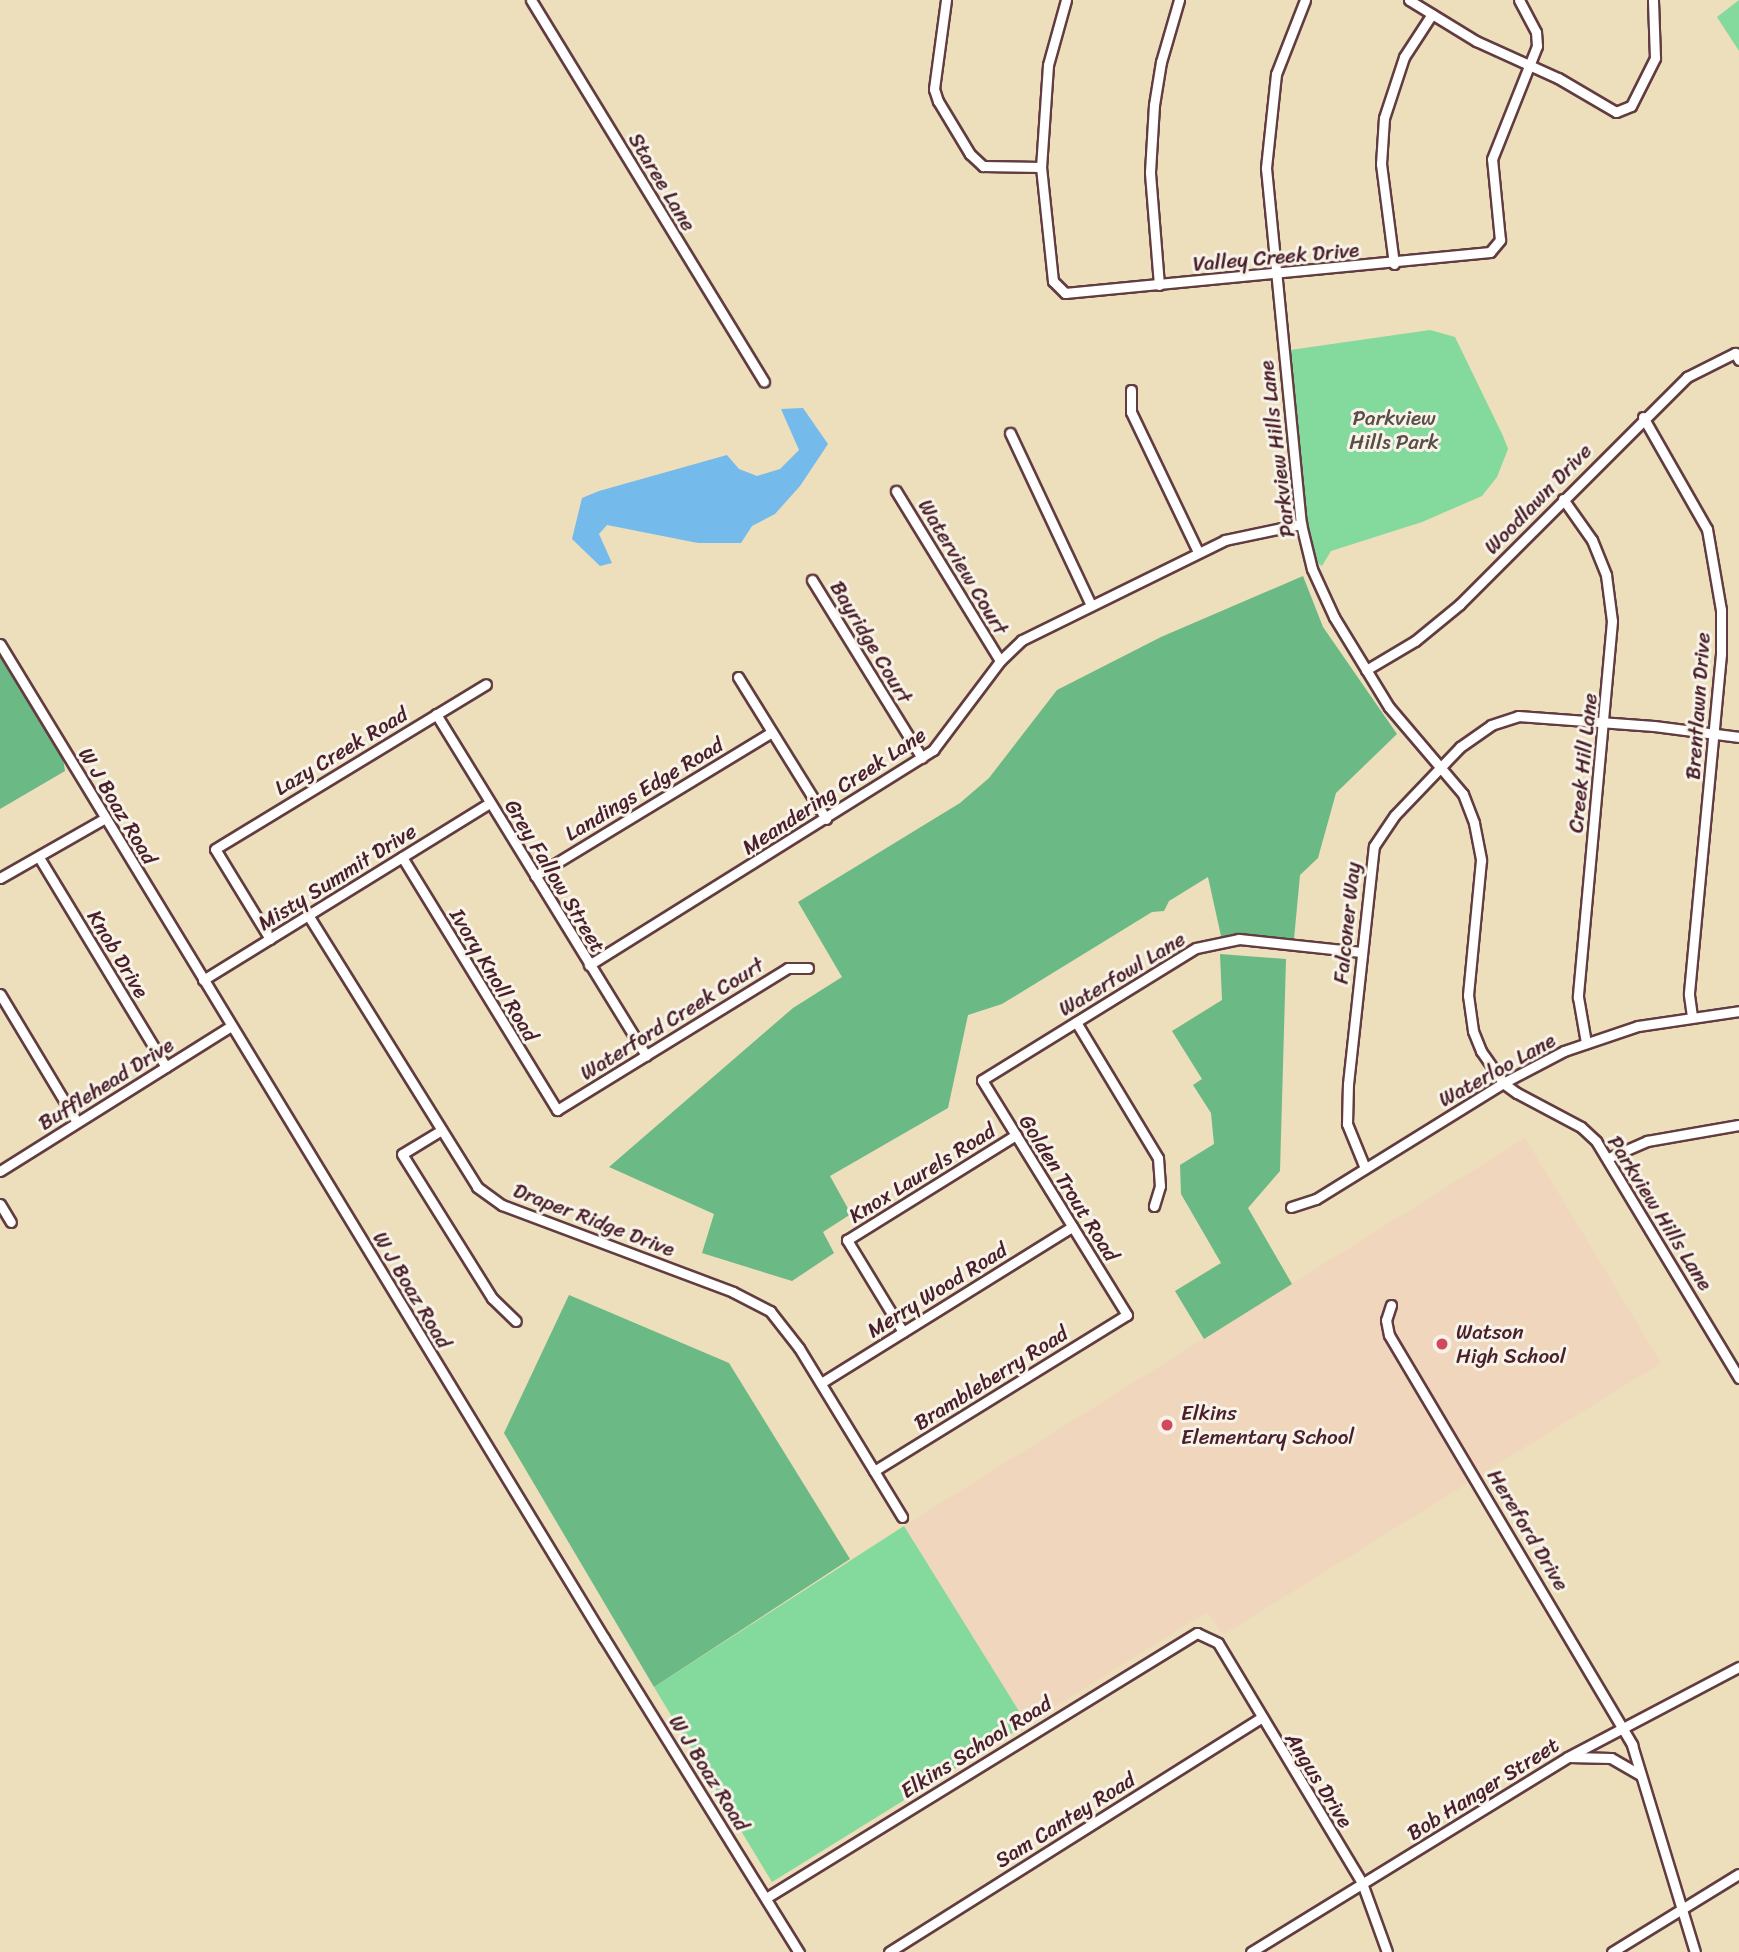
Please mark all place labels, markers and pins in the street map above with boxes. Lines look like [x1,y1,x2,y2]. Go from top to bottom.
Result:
place label: Watson High School [1456,1319,1566,1369]
marker: Watson High School [1434,1336,1450,1352]
place label: Elkins Elementary School [1181,1400,1354,1450]
marker: Elkins Elementary School [1159,1417,1175,1433]

